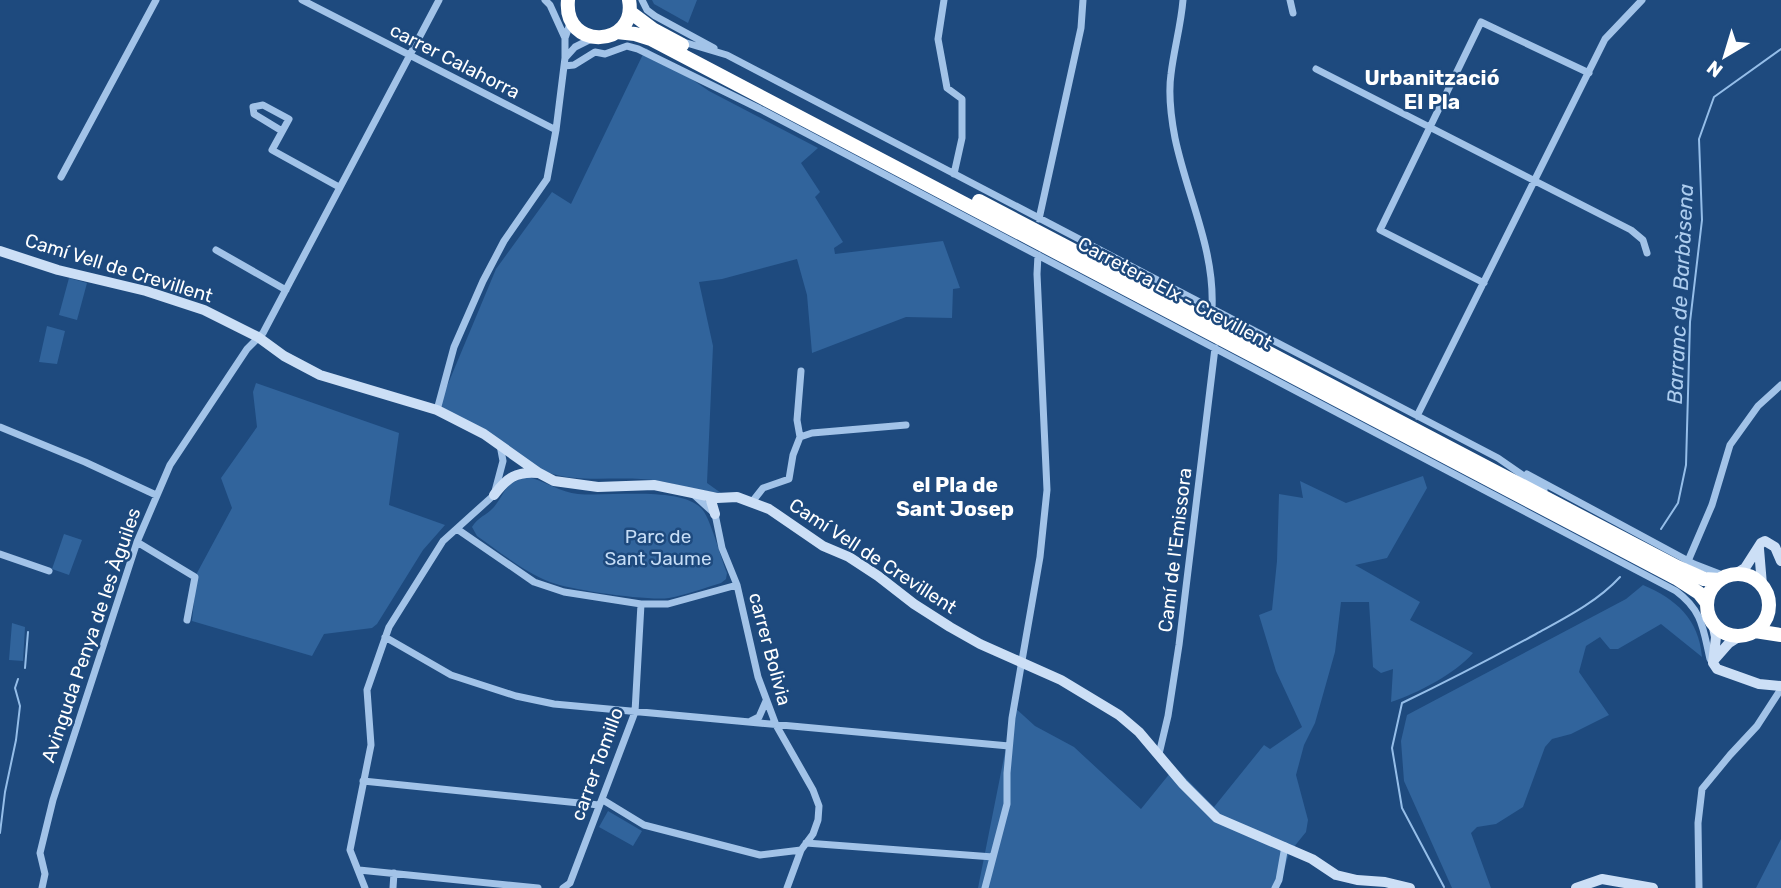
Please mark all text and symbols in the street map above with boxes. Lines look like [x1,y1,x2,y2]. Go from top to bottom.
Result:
street label: carrer Calahorra [386,18,524,104]
north arrow [1690,21,1760,91]
text: N [1702,56,1727,82]
district label: Urbanització El Pla [1365,65,1499,114]
water label: Barranc de Barbàsena [1662,183,1698,405]
street label: Camí Vell de Crevillent [22,228,216,308]
street label: Carretera Elx - Crevillent [1074,232,1277,354]
street label: Camí de l'Emissora [1154,466,1196,634]
district label: el Pla de Sant Josep [896,472,1014,521]
street label: Camí Vell de Crevillent [785,493,962,619]
street label: Avinguda Penya de les Àguiles [37,505,145,765]
park label: Parc de Sant Jaume [604,525,712,570]
street label: carrer Bolivia [744,590,796,708]
street label: carrer Tomillo [566,704,628,824]

